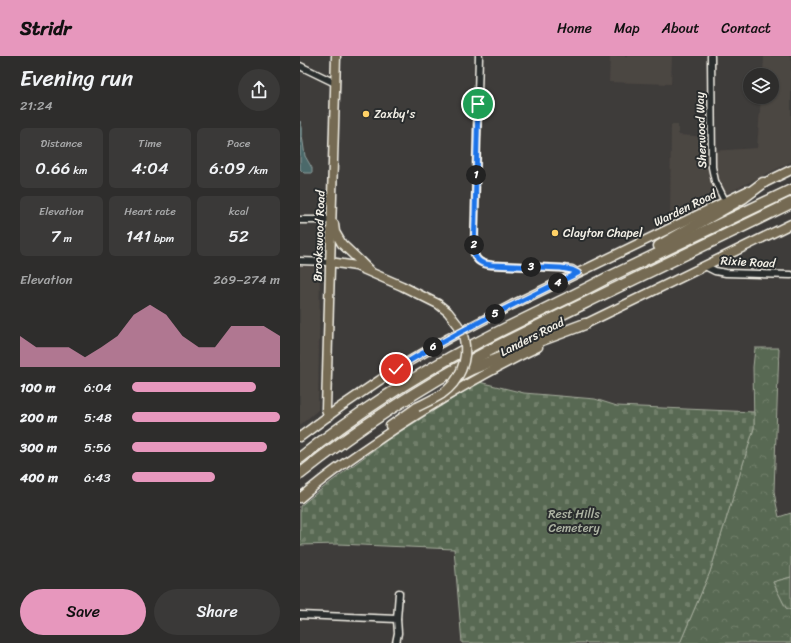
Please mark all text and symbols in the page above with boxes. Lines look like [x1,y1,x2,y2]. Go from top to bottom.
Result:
text: Stridr [20,12,71,45]
text: Home [557,16,592,41]
text: Map [614,16,640,41]
text: About [662,16,699,41]
text: Contact [721,16,771,41]
text: Evening run [20,59,133,98]
map controls [743,68,779,104]
button: layers [743,68,779,104]
button: share [238,69,280,111]
pin [461,87,495,121]
street label: Sherwood Way [689,91,713,168]
icon: arrive [467,93,489,115]
text: 21:24 [20,94,53,117]
place label: Zaxby's [374,103,416,125]
marker: Zaxby's [361,109,371,119]
text: Distance [40,134,82,153]
text: Time [138,134,162,153]
text: Pace [227,134,250,153]
text: 0.66 [35,153,70,183]
text: 4:04 [131,153,169,183]
text: 6:09 [209,153,245,183]
text: km [70,161,88,180]
text: /km [245,161,268,180]
pin: 1 [466,165,486,185]
text: 1 [474,165,478,184]
street label: Warden Road [650,182,722,233]
street label: Brookswood Road [306,189,332,282]
text: Elevation [39,202,84,221]
text: Heart rate [124,202,176,221]
text: kcal [229,202,249,221]
text: 7 [51,221,61,251]
text: 141 [126,221,151,251]
text: 52 [229,221,249,251]
place label: Clayton Chapel [563,222,643,244]
marker: Clayton Chapel [550,228,560,238]
text: m [61,229,72,248]
text: bpm [151,229,174,248]
pin: 2 [464,235,484,255]
text: 2 [471,235,477,254]
street label: Rixie Road [720,250,778,275]
pin: 3 [521,257,541,277]
text: 3 [528,257,534,276]
text: Elevation [20,268,73,291]
text: 269–274 m [213,268,280,291]
pin: 4 [548,273,568,293]
text: 4 [555,273,561,292]
pin: 5 [485,304,505,324]
text: 5 [492,304,498,323]
street label: Landers Road [496,311,569,363]
pin: 6 [423,337,443,357]
text: 6 [430,337,436,356]
pin [379,352,413,386]
icon: check [385,358,407,380]
text: 100 m [20,376,55,399]
text: 6:04 [84,376,112,399]
text: 200 m [20,406,57,429]
text: 5:48 [84,406,112,429]
text: 300 m [20,436,57,459]
text: 5:56 [84,436,111,459]
text: 400 m [20,466,58,489]
text: 6:43 [84,466,111,489]
park label: Rest Hills Cemetery [548,503,600,539]
button: Save [20,589,146,635]
button: Share [154,589,280,635]

